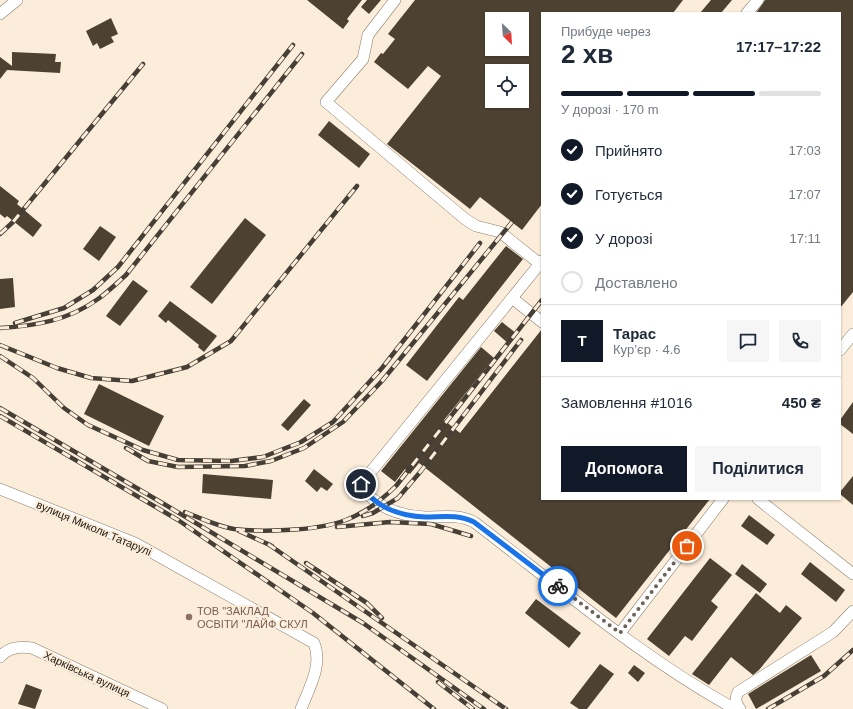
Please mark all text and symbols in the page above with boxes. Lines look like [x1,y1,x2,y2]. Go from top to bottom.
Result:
north arrow [485,12,529,56]
map controls [485,12,529,108]
text: Прибуде через [561,24,651,39]
text: 17:17–17:22 [736,38,821,55]
text: 2 хв [561,39,613,69]
button: locate [485,64,529,108]
text: У дорозі · 170 m [561,102,659,117]
icon: check [561,139,583,161]
text: Прийнято [595,142,662,159]
text: 17:03 [788,143,821,158]
icon: check [561,183,583,205]
text: Готується [595,186,663,203]
text: 17:07 [788,187,821,202]
icon: check [561,227,583,249]
text: У дорозі [595,230,653,247]
text: 17:11 [789,231,821,246]
text: Доставлено [595,274,678,291]
button: chat [727,320,769,362]
button: phone [779,320,821,362]
text: Тарас [613,325,656,342]
text: Т [577,332,587,349]
text: Кур’єр · 4.6 [613,342,681,357]
text: Замовлення #1016 [561,394,692,411]
text: 450 ₴ [782,394,821,411]
button: Допомога [561,446,687,492]
button: Поділитися [695,446,821,492]
pin [344,467,378,501]
icon: home [350,473,372,495]
street label: вулиця Миколи Татарулі [35,498,153,558]
pin [670,529,704,563]
icon: bag [676,535,698,557]
courier [538,566,578,606]
icon: bike [547,575,569,597]
place label: ТОВ "ЗАКЛАД ОСВІТИ "ЛАЙФ СКУЛ [197,605,308,630]
marker: ТОВ "ЗАКЛАД ОСВІТИ "ЛАЙФ СКУЛ [184,612,194,622]
street label: Харківська вулиця [42,649,132,699]

